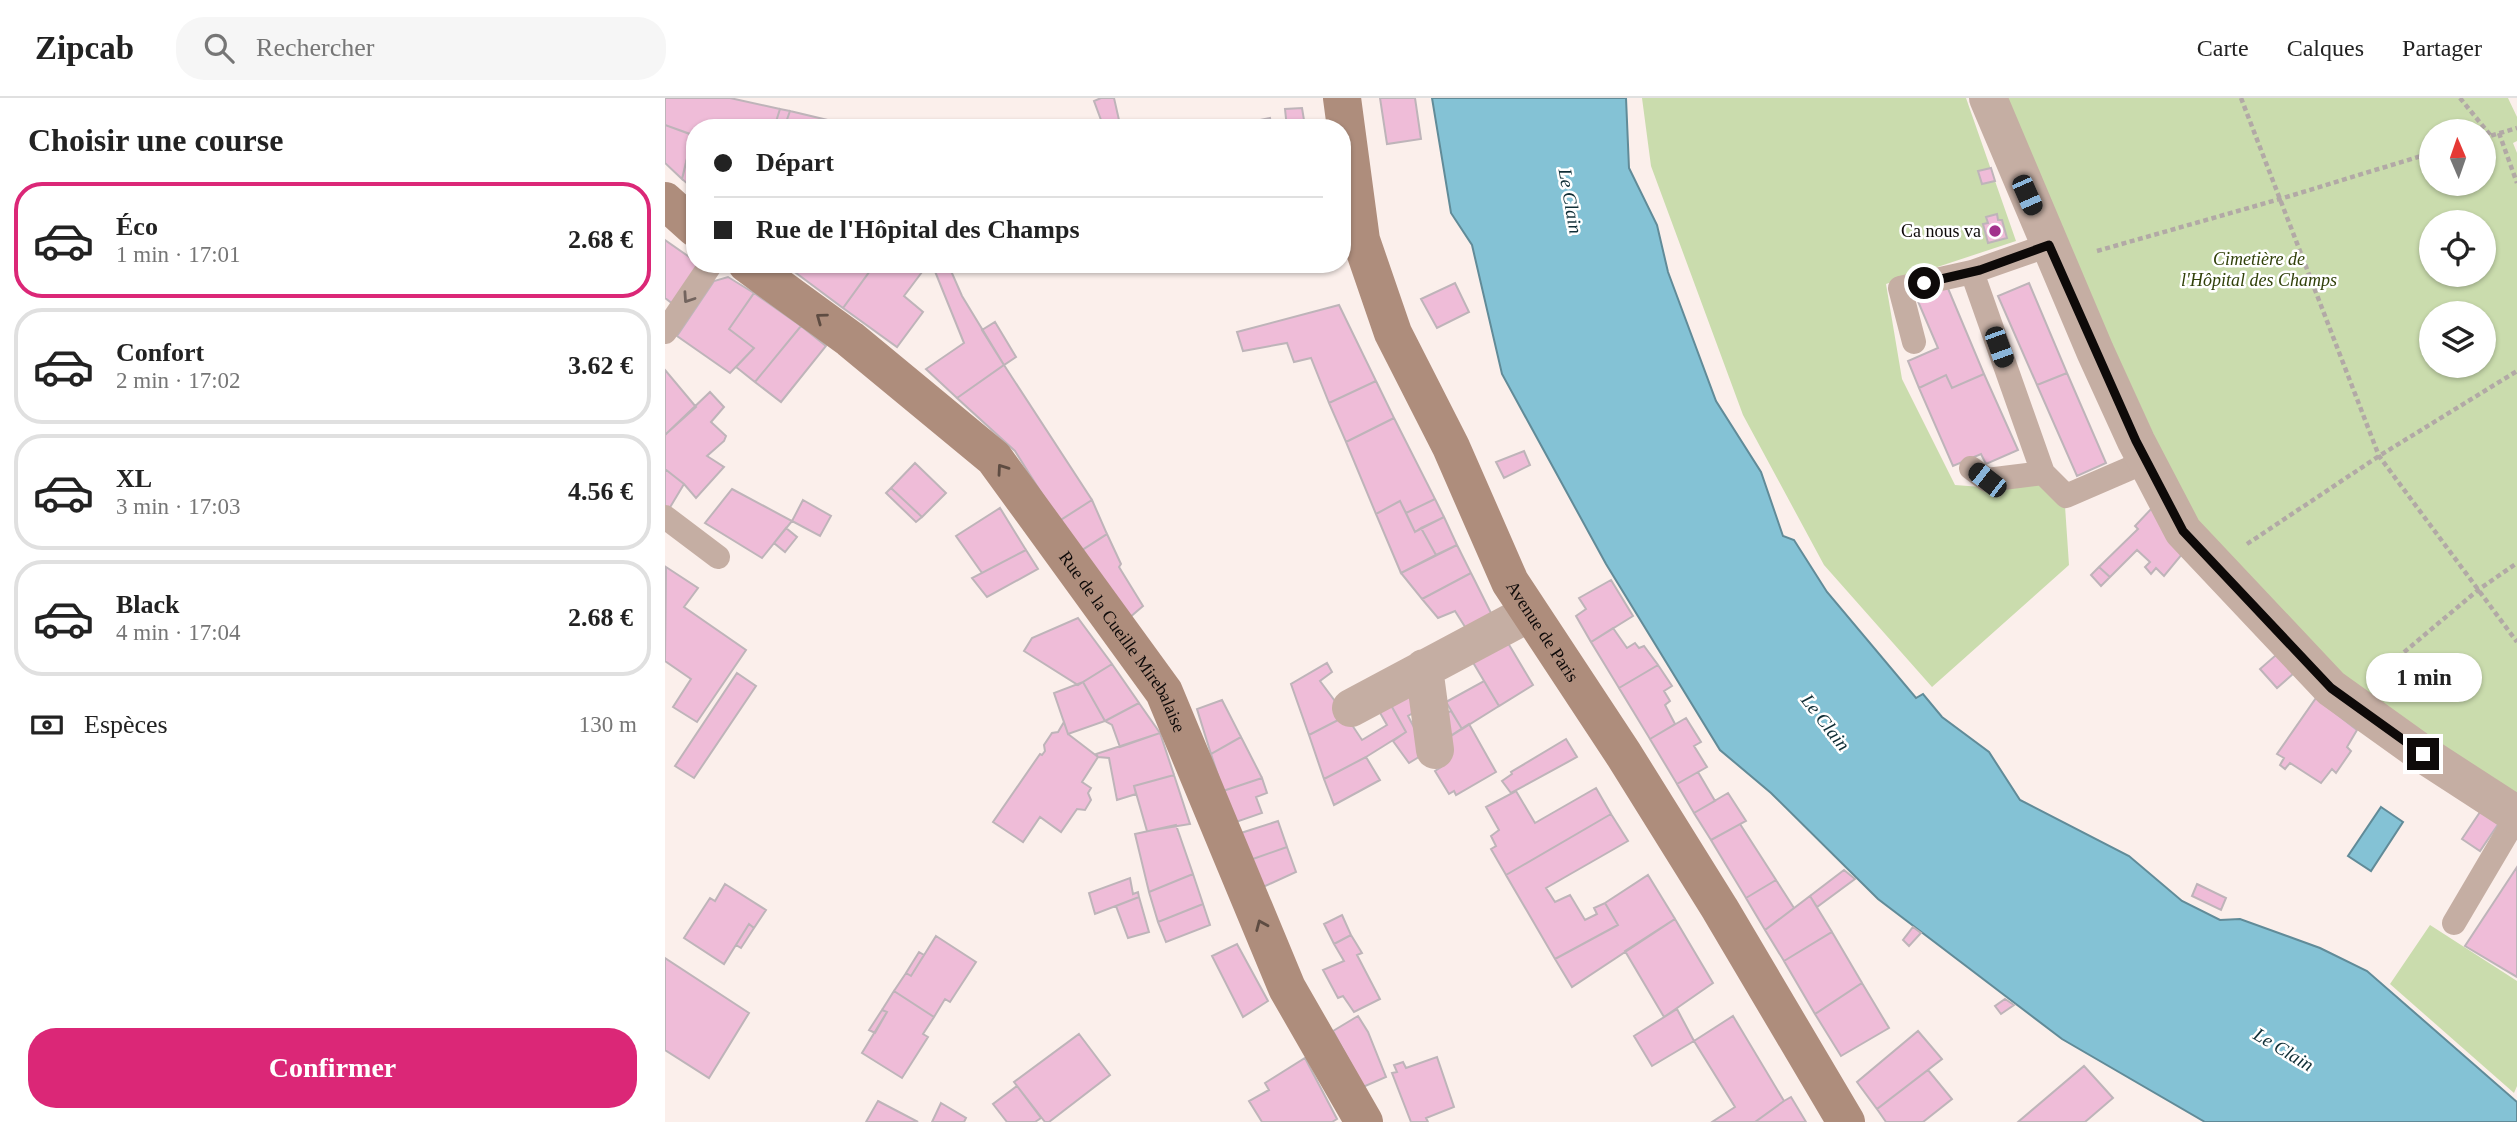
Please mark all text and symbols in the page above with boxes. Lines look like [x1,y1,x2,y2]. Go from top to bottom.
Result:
search box [176,17,666,80]
icon: search [200,29,238,67]
text: Zipcab [35,30,134,66]
text: Rechercher [256,33,374,62]
text: Carte [2197,35,2249,61]
text: Calques [2287,35,2364,61]
text: Partager [2402,35,2482,61]
north arrow [2419,119,2495,196]
map controls [2419,119,2496,378]
text: Choisir une course [28,122,283,158]
text: Départ [756,148,834,177]
water label: Le Clain [1554,166,1587,235]
car [2009,172,2046,218]
icon: car [32,209,95,272]
button: locate [2419,210,2496,287]
text: Éco [116,212,158,241]
text: Rue de l'Hôpital des Champs [756,215,1080,244]
place label: Ca nous va [1901,221,1981,241]
marker: Ca nous va [1987,223,2003,239]
text: 2.68 € [568,225,633,254]
text: 1 min · 17:01 [116,242,241,267]
park label: Cimetière de l'Hôpital des Champs [2181,249,2337,290]
route start [1908,267,1940,299]
one-way arrow [684,290,696,303]
button: layers [2419,301,2496,378]
one-way arrow [816,314,829,326]
car [1982,324,2017,370]
icon: car [32,335,95,398]
text: Confort [116,338,204,367]
text: 3.62 € [568,351,633,380]
text: 2 min · 17:02 [116,368,241,393]
car [1964,459,2011,501]
icon: car [32,461,95,524]
text: XL [116,464,152,493]
one-way arrow [998,464,1010,477]
text: 4.56 € [568,477,633,506]
text: 3 min · 17:03 [116,494,241,519]
street label: Rue de la Cueille Mirebalaise [1055,547,1190,735]
street label: Avenue de Paris [1502,577,1583,686]
icon: car [32,587,95,650]
text: Black [116,590,180,619]
text: 2.68 € [568,603,633,632]
text: 4 min · 17:04 [116,620,241,645]
callout: 1 min [2365,652,2481,702]
text: 1 min [2396,665,2452,690]
water label: Le Clain [1796,689,1854,755]
icon: cash [28,706,66,744]
text: Espèces [84,710,168,739]
text: 130 m [579,712,637,737]
route end [2407,738,2439,770]
one-way arrow [1255,920,1269,933]
water label: Le Clain [2249,1023,2317,1075]
button: Confirmer [28,1028,637,1108]

